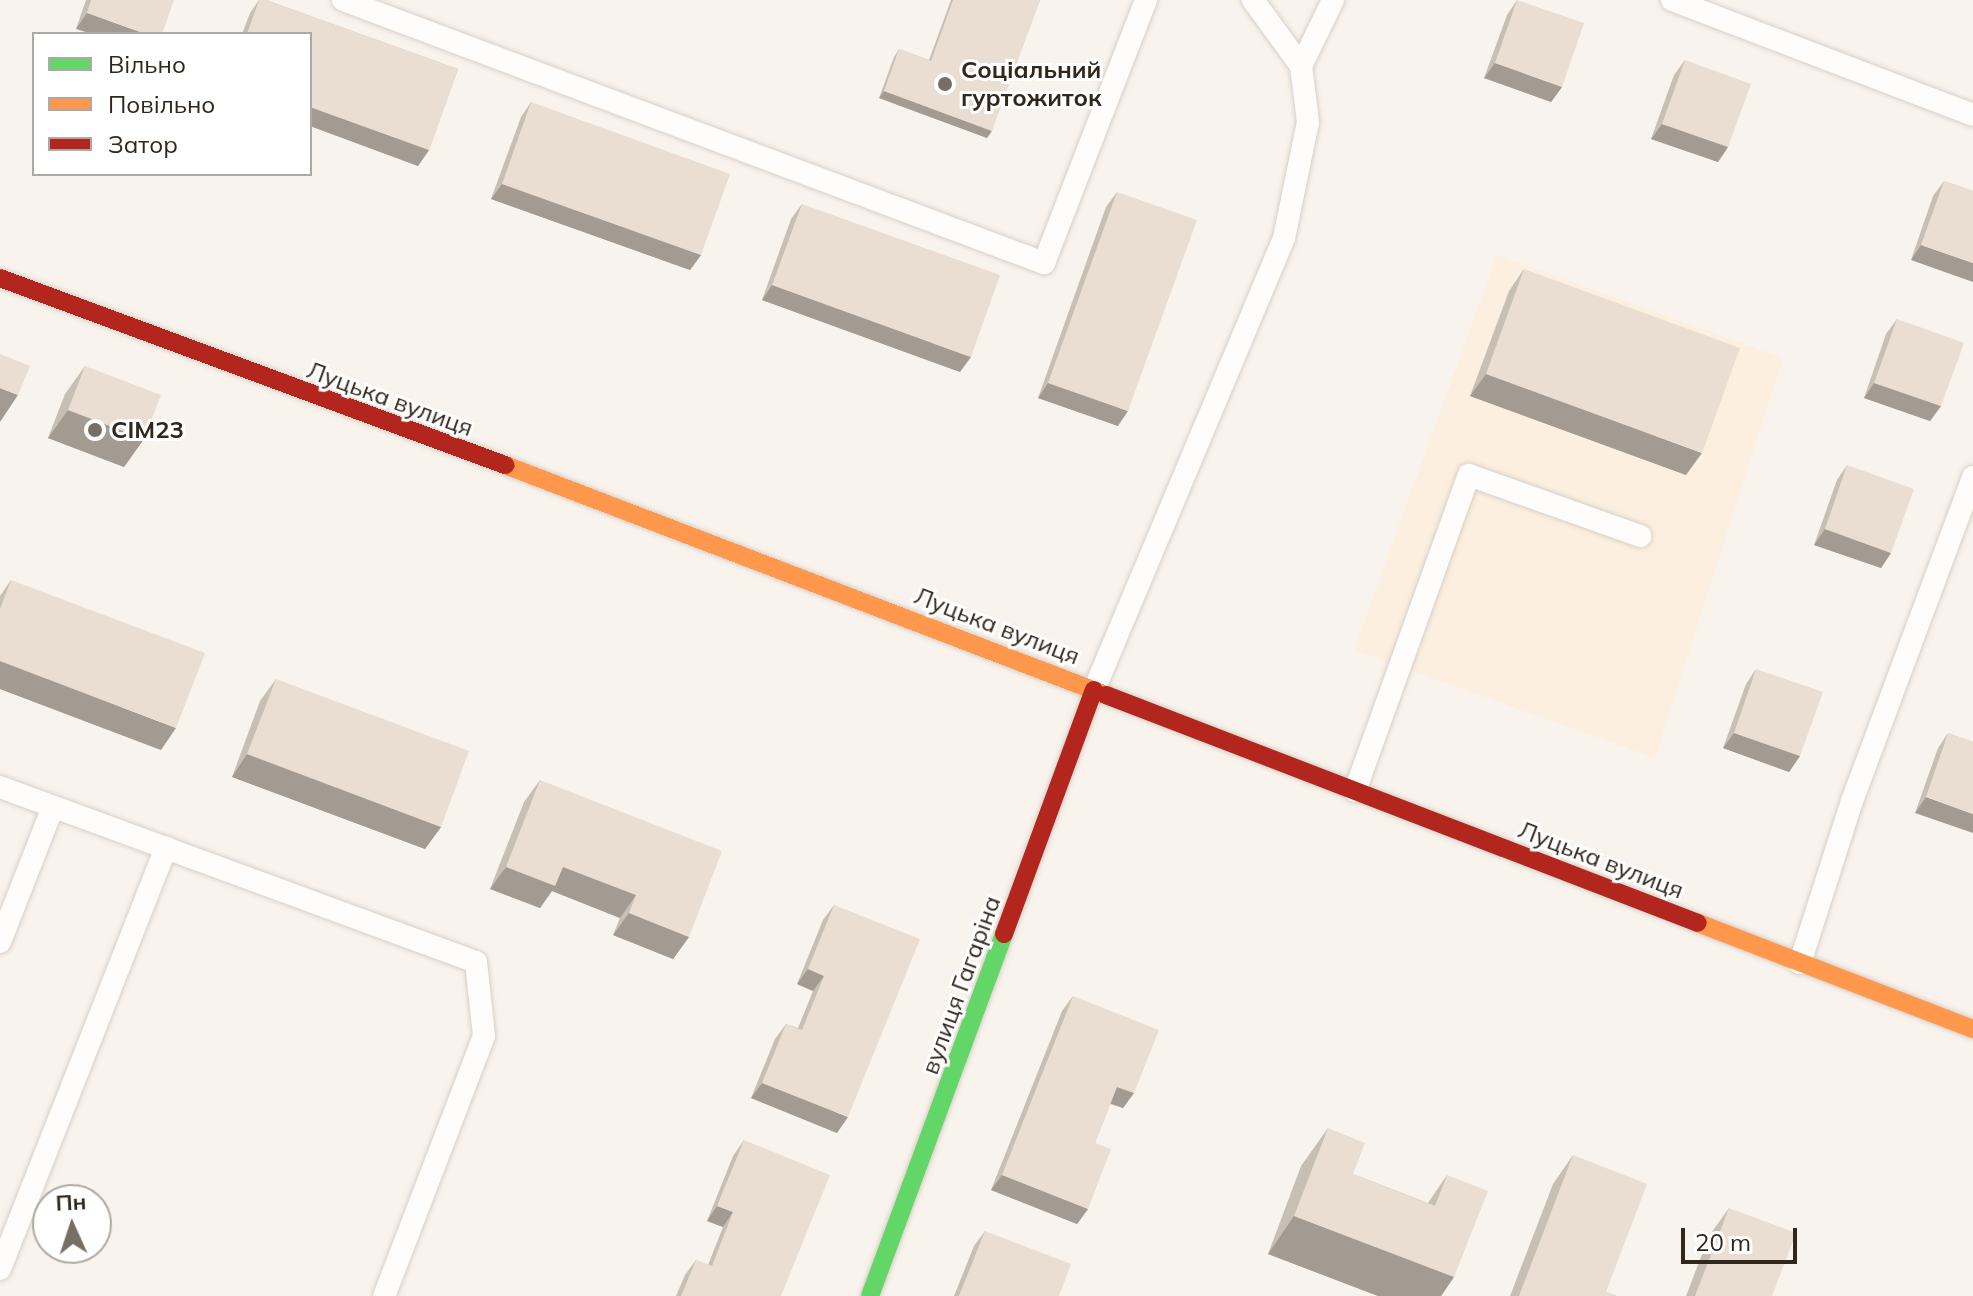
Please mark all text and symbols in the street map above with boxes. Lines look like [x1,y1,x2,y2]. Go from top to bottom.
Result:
legend [32,32,312,176]
text: Вільно [108,49,186,79]
place label: Соціальний гуртожиток [961,56,1102,112]
marker: Соціальний гуртожиток [936,75,954,93]
text: Повільно [108,89,215,119]
text: Затор [108,129,178,159]
street label: Луцька вулиця [303,356,477,442]
place label: СІМ23 [111,416,184,444]
marker: СІМ23 [86,421,104,439]
street label: Луцька вулиця [910,581,1084,671]
street label: Луцька вулиця [1514,815,1688,905]
street label: вулиця Гагаріна [915,892,1007,1078]
north arrow [32,1184,112,1264]
text: Пн [55,1187,87,1217]
scale bar [1685,1212,1801,1262]
text: 20 m [1695,1227,1751,1257]

